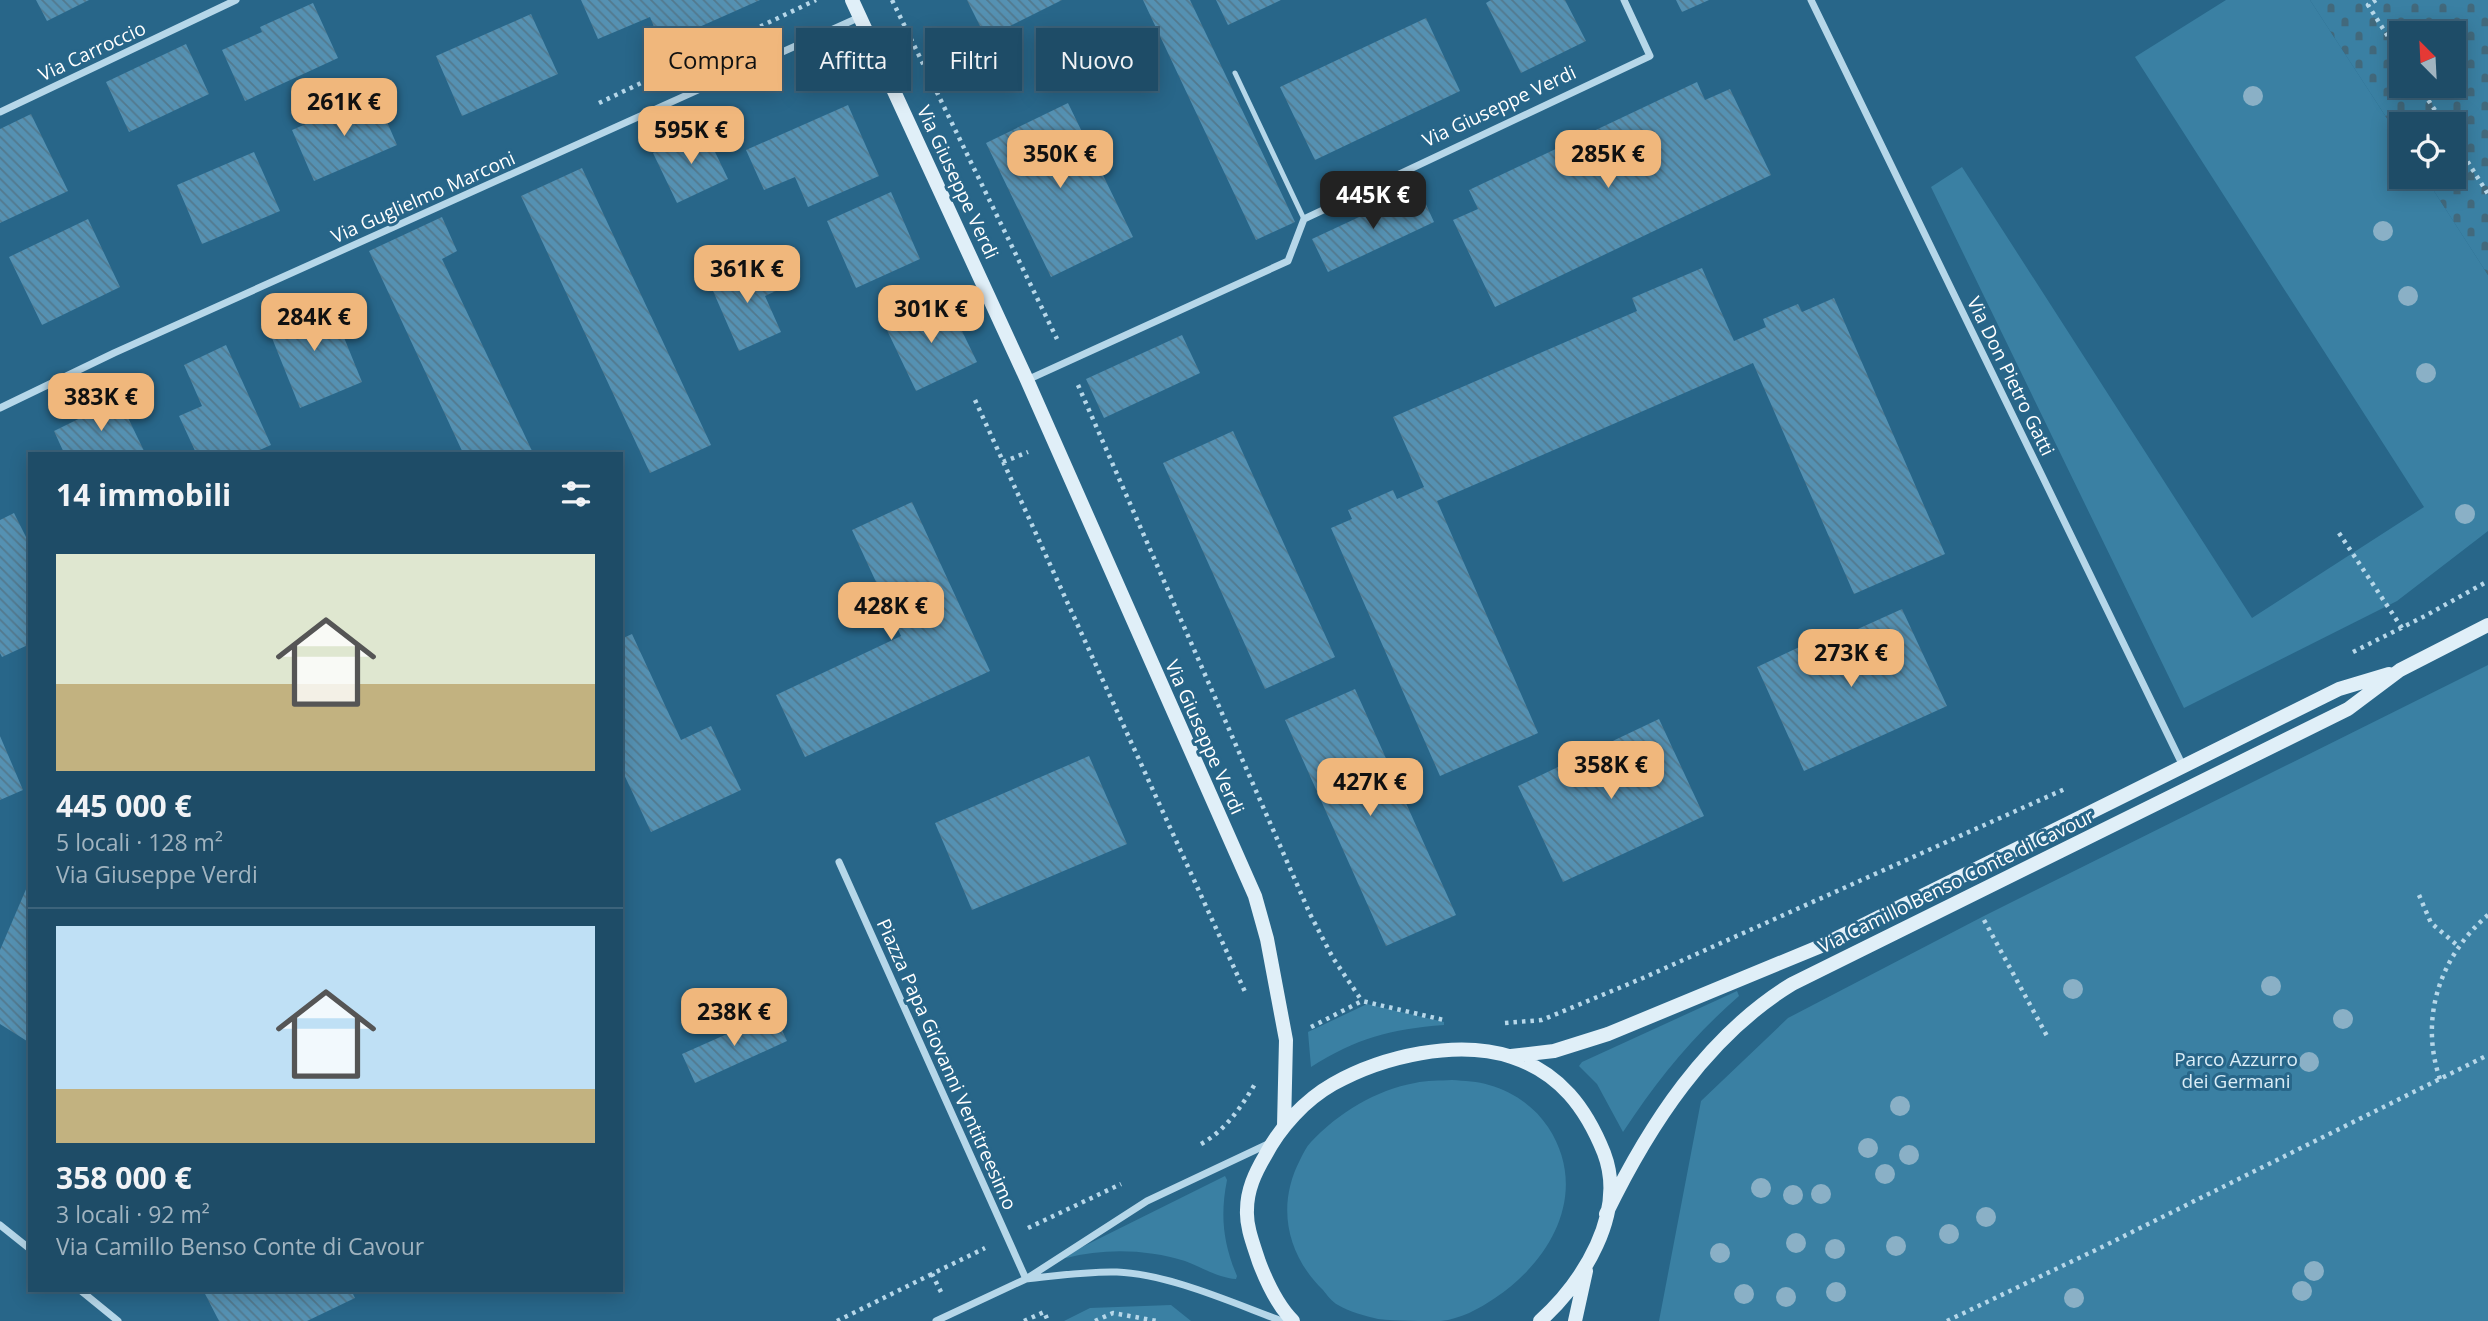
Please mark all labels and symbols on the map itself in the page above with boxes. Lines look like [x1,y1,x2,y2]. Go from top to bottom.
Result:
street label: Via Carroccio [34,15,150,87]
north arrow [2389,21,2466,98]
street label: Via Giuseppe Verdi [1418,59,1580,153]
pin: 261K € [287,78,401,138]
street label: Via Giuseppe Verdi [911,101,1005,263]
pin: 595K € [634,106,748,166]
pin: 350K € [1003,130,1117,190]
pin: 285K € [1551,130,1665,190]
street label: Via Guglielmo Marconi [327,145,519,249]
pin: 445K € [1316,172,1430,231]
pin: 361K € [690,246,804,305]
pin: 301K € [874,286,988,345]
street label: Via Don Pietro Gatti [1961,292,2061,460]
pin: 284K € [257,294,371,353]
pin: 383K € [44,374,158,433]
pin: 428K € [834,582,948,642]
pin: 273K € [1794,630,1908,689]
street label: Via Giuseppe Verdi [1159,656,1251,818]
pin: 358K € [1554,742,1668,801]
pin: 427K € [1313,758,1427,818]
street label: Via Camillo Benso Conte di Cavour [1814,803,2099,959]
street label: Piazza Papa Giovanni Ventitreesimo [871,914,1023,1214]
pin: 238K € [677,988,791,1048]
park label: Parco Azzurro dei Germani [2174,1046,2298,1094]

